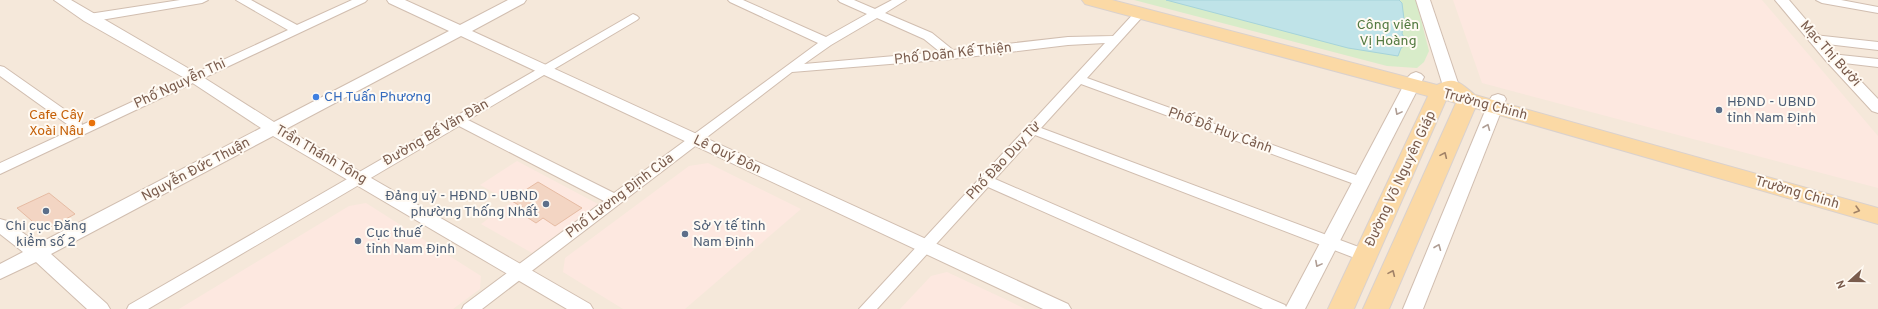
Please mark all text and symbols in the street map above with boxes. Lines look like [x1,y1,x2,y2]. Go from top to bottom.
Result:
park label: Công viên Vị Hoàng [1357,17,1419,50]
street label: Mạc Thị Bưởi [1796,18,1864,90]
street label: Phố Doãn Kế Thiện [893,39,1013,69]
street label: Phố Nguyễn Thi [131,54,229,113]
street label: Trường Chinh [1441,86,1529,124]
place label: CH Tuấn Phương [324,89,431,106]
marker: CH Tuấn Phương [311,92,321,102]
place label: HĐND - UBND tỉnh Nam Định [1727,94,1816,127]
street label: Đường Bế Văn Đàn [380,96,492,170]
street label: Phố Đỗ Huy Cảnh [1166,103,1275,158]
marker: HĐND - UBND tỉnh Nam Định [1714,105,1724,115]
place label: Cafe Cây Xoài Nâu [29,107,84,140]
street label: Đường Võ Nguyên Giáp [1362,108,1440,250]
one-way arrow [1396,108,1403,115]
marker: Cafe Cây Xoài Nâu [87,118,97,128]
street label: Phố Đào Duy Từ [963,118,1045,204]
street label: Trần Thánh Tông [272,122,370,188]
one-way arrow [1483,123,1491,130]
street label: Lê Quý Đôn [690,132,764,178]
street label: Nguyễn Đức Thuận [138,133,253,206]
street label: Phố Lương Định Của [563,150,677,242]
one-way arrow [1439,151,1447,159]
street label: Trường Chinh [1753,173,1841,213]
place label: Đảng uỷ - HĐND - UBND phường Thống Nhất [385,188,538,221]
marker: Đảng uỷ - HĐND - UBND phường Thống Nhất [541,199,551,209]
one-way arrow [1854,205,1861,214]
marker: Chi cục Đăng kiểm số 2 [41,206,51,216]
place label: Chi cục Đăng kiểm số 2 [5,218,87,251]
place label: Sở Y tế tỉnh Nam Định [693,218,766,251]
place label: Cục thuế tỉnh Nam Định [366,225,455,258]
marker: Sở Y tế tỉnh Nam Định [680,229,690,239]
marker: Cục thuế tỉnh Nam Định [353,236,363,246]
one-way arrow [1434,243,1442,250]
one-way arrow [1316,260,1323,267]
north arrow [1830,261,1870,301]
one-way arrow [1387,270,1395,277]
text: N [1834,278,1850,290]

